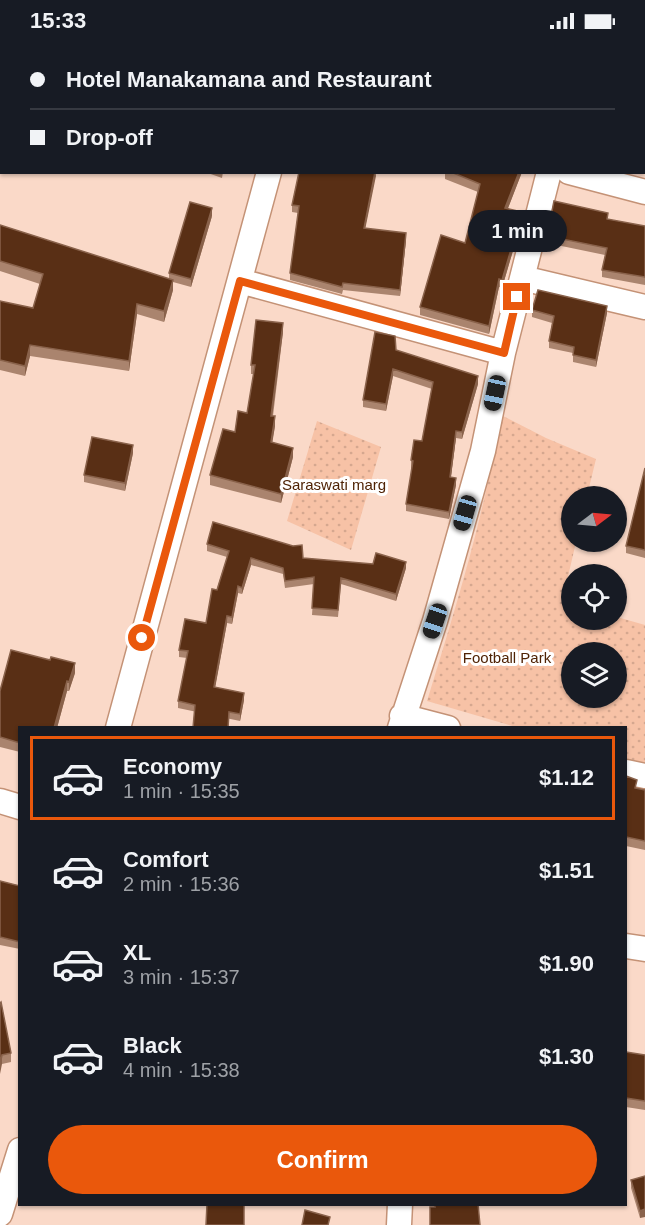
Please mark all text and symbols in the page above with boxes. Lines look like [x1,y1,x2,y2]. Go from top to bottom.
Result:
text: 15:33 [30,8,86,33]
text: Hotel Manakamana and Restaurant [66,67,432,92]
text: Drop-off [66,125,153,150]
callout: 1 min [468,210,566,252]
text: 1 min [491,220,544,242]
route end [503,283,530,310]
car [482,374,508,412]
park label: Saraswati marg [282,476,386,493]
north arrow [561,486,627,552]
map controls [561,486,627,708]
car [451,493,479,533]
button: locate [561,564,627,630]
car [421,601,449,641]
route start [128,624,155,651]
button: layers [561,642,627,708]
park label: Football Park [463,649,552,666]
icon: car [51,751,105,805]
text: Economy [123,754,222,779]
text: $1.12 [539,765,594,790]
text: 1 min · 15:35 [123,780,240,802]
icon: car [51,844,105,898]
text: Comfort [123,847,209,872]
text: $1.51 [539,858,594,883]
text: 2 min · 15:36 [123,873,240,895]
icon: car [51,937,105,991]
text: XL [123,940,151,965]
text: $1.90 [539,951,594,976]
text: 3 min · 15:37 [123,966,240,988]
icon: car [51,1030,105,1084]
text: Black [123,1033,182,1058]
text: $1.30 [539,1044,594,1069]
text: 4 min · 15:38 [123,1059,240,1081]
button: Confirm [48,1125,597,1194]

